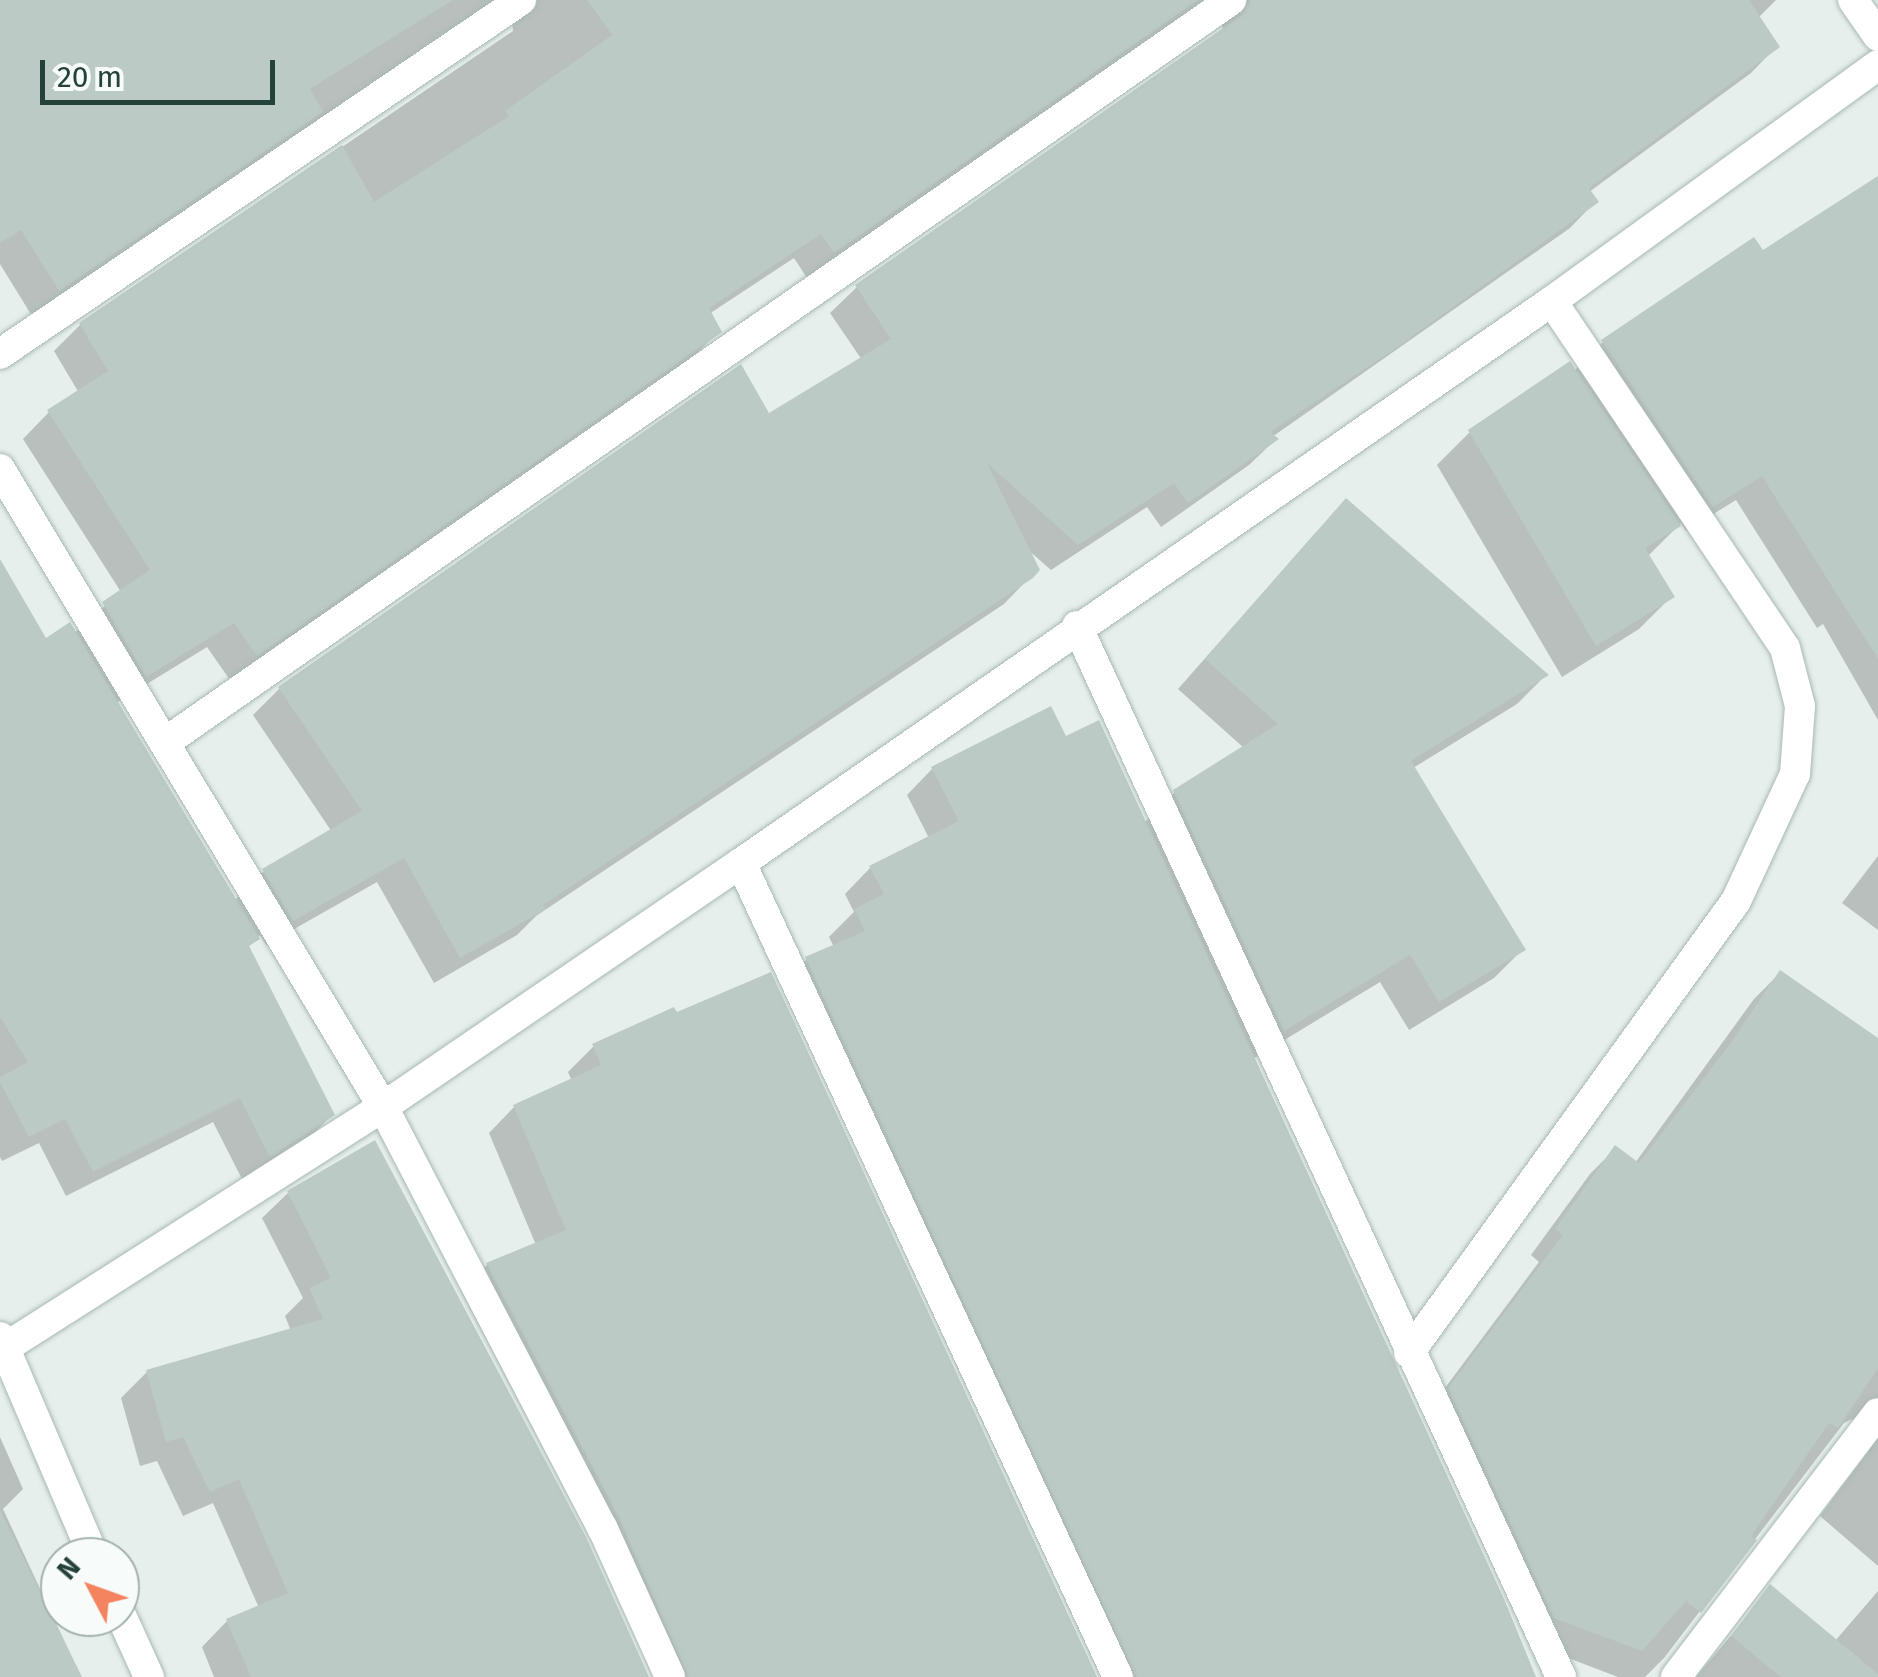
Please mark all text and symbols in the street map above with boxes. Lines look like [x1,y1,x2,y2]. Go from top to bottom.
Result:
scale bar [45,40,280,102]
text: 20 m [57,59,122,95]
north arrow [40,1537,140,1637]
text: N [50,1550,87,1586]

